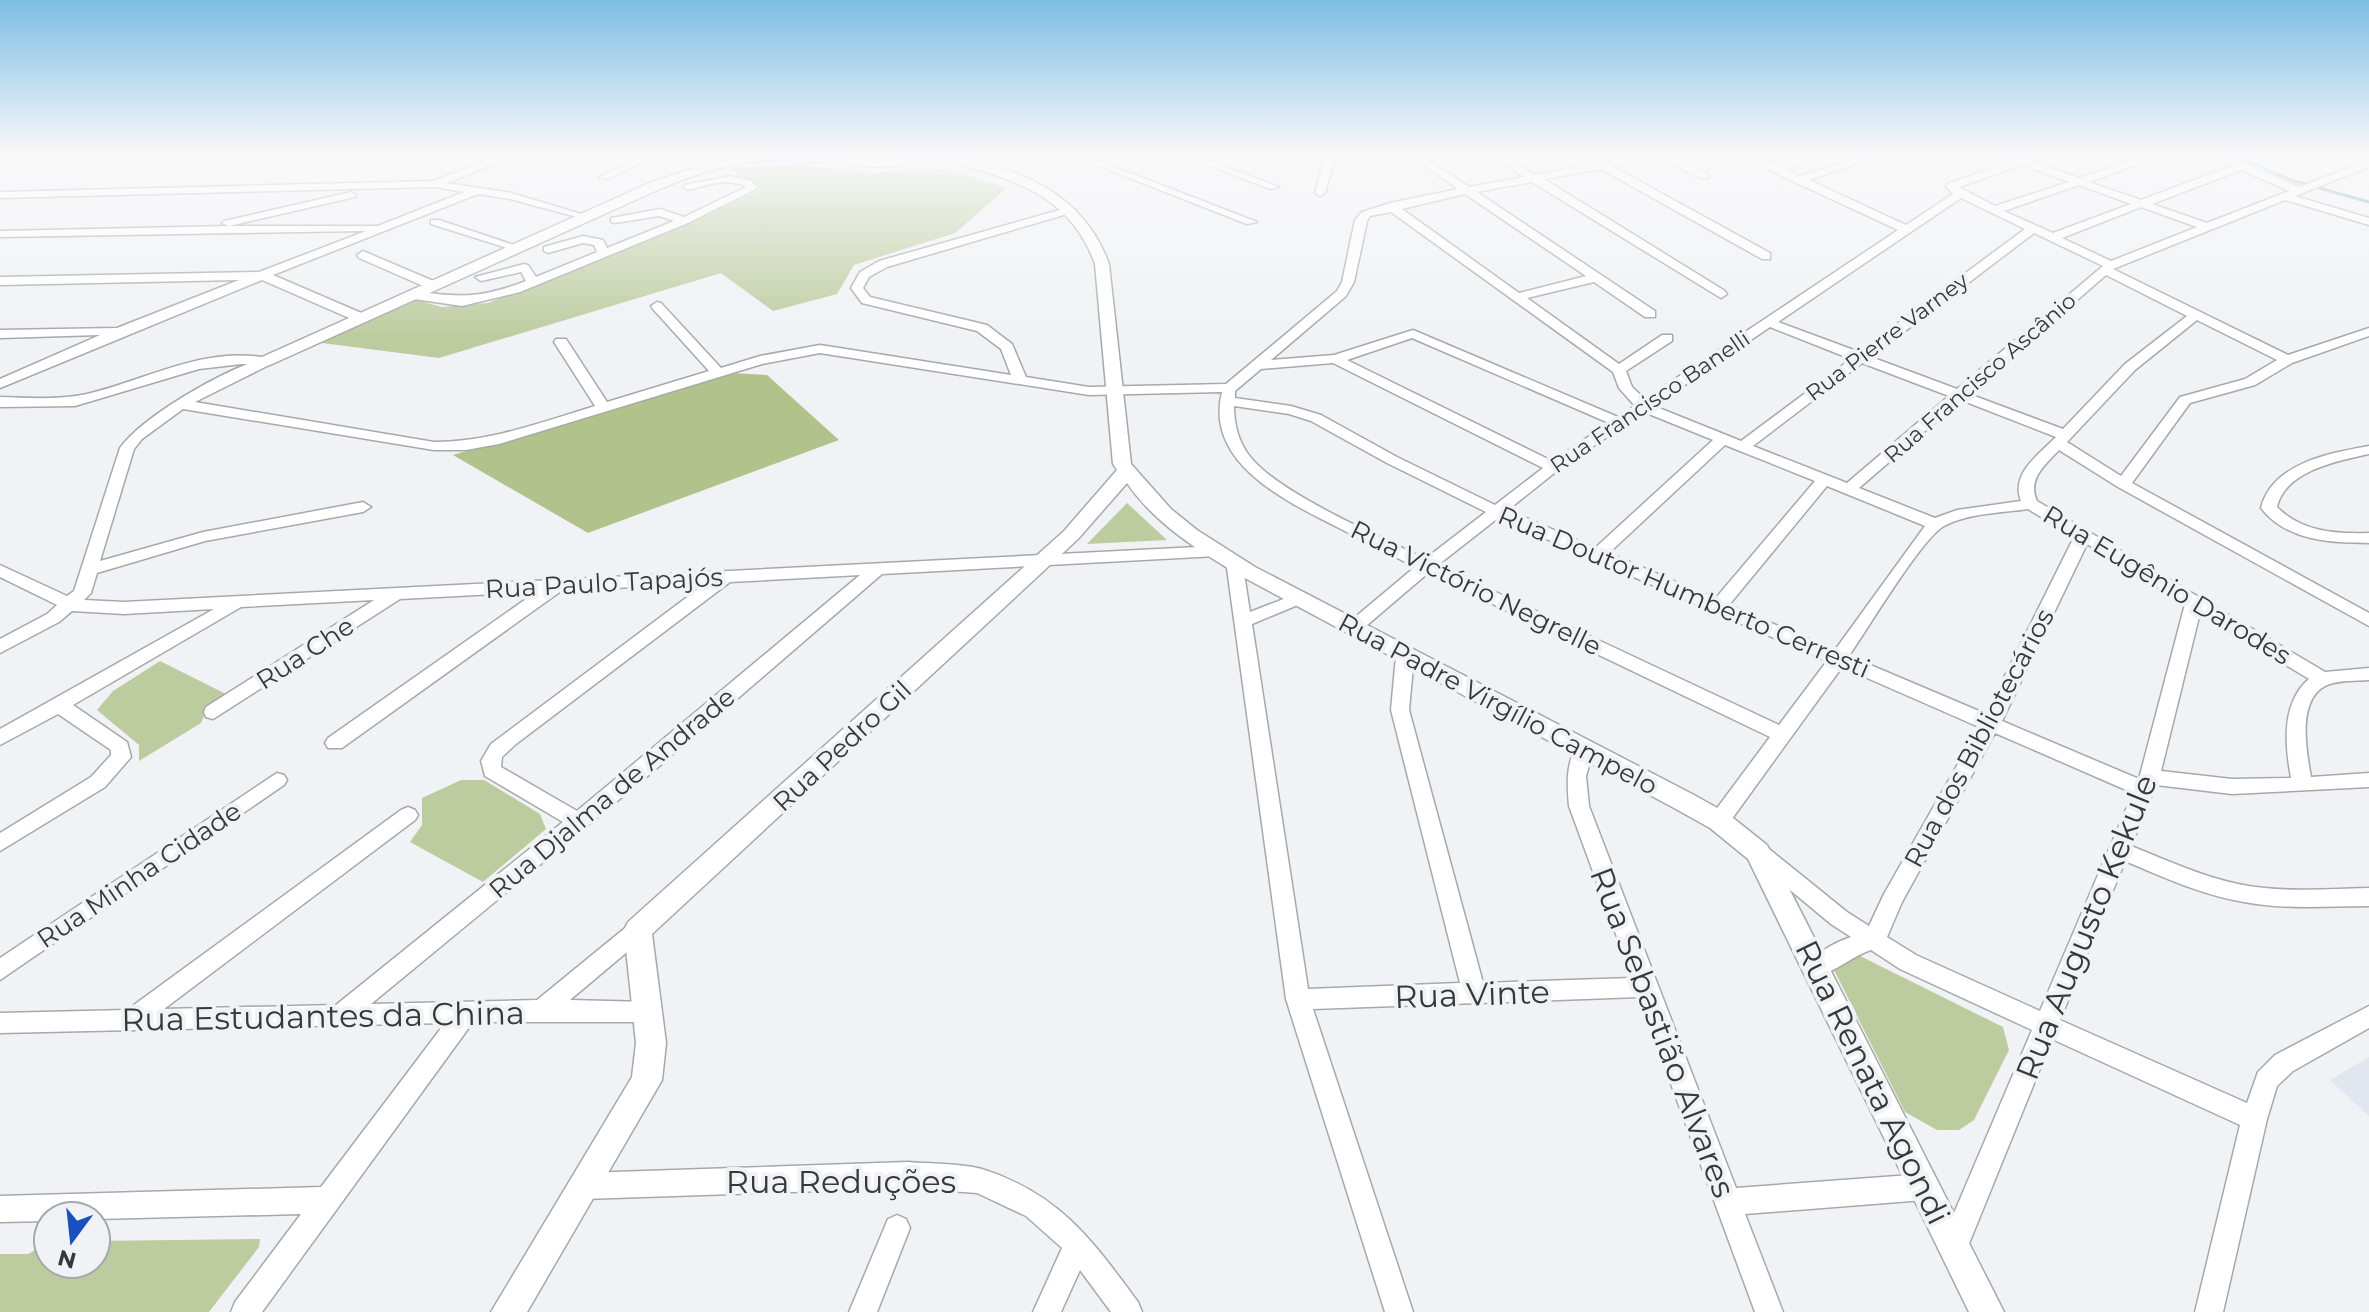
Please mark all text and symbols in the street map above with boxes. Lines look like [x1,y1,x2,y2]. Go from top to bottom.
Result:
street label: Rua Pierre Varney [1800,267,1974,407]
street label: Rua Francisco Ascânio [1878,287,2082,469]
street label: Rua Francisco Banelli [1545,325,1755,479]
street label: Rua Eugênio Darodes [2037,498,2297,672]
street label: Rua Doutor Humberto Cerresti [1493,499,1875,685]
street label: Rua Victório Negrelle [1346,513,1606,663]
street label: Rua Paulo Tapajós [484,561,724,605]
street label: Rua dos Bibliotecários [1897,603,2061,873]
street label: Rua Padre Virgílio Campelo [1333,606,1663,802]
street label: Rua Che [250,610,360,696]
street label: Rua Pedro Gil [766,674,918,818]
street label: Rua Djalma de Andrade [483,681,741,905]
street label: Rua Augusto Kekule [2007,769,2165,1085]
street label: Rua Minha Cidade [31,795,247,955]
street label: Rua Sebastião Alvares [1582,861,1744,1203]
street label: Rua Renata Agondi [1787,934,1959,1230]
street label: Rua Vinte [1394,972,1550,1016]
street label: Rua Estudantes da China [121,993,525,1039]
street label: Rua Reduções [726,1162,956,1201]
north arrow [32,1200,112,1280]
text: N [55,1243,79,1274]

